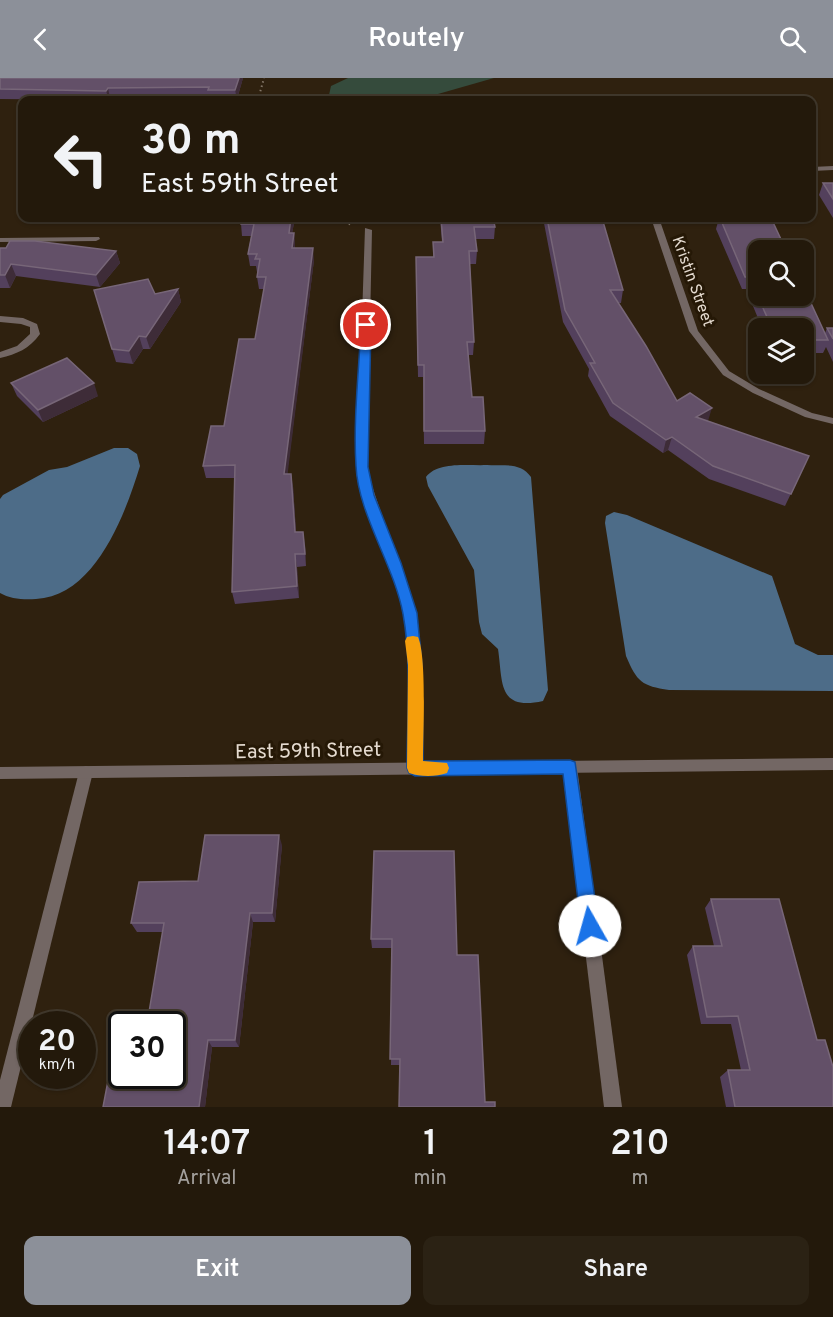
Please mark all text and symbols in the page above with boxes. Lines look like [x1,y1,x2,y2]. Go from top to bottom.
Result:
text: Routely [368,22,465,56]
icon: back [24,23,57,56]
icon: search [776,23,809,56]
text: 30 m [141,116,240,169]
icon: left [42,120,120,198]
text: East 59th Street [141,168,338,202]
street label: Kristin Street [667,234,718,330]
map controls [748,240,814,384]
button: search [748,240,814,306]
pin [340,299,391,350]
icon: arrive [349,308,382,341]
button: layers [748,318,814,384]
street label: East 59th Street [235,738,381,766]
position arrow [558,894,622,958]
speed limit sign: 30 [108,1011,186,1089]
text: 20 [38,1024,76,1061]
text: km/h [39,1056,75,1075]
text: 14:07 [163,1122,250,1168]
text: 1 [423,1122,437,1168]
text: 210 [610,1122,670,1168]
text: Arrival [177,1166,237,1192]
text: min [414,1166,447,1192]
text: m [631,1166,648,1192]
button: Exit [24,1236,411,1305]
button: Share [423,1236,809,1305]

